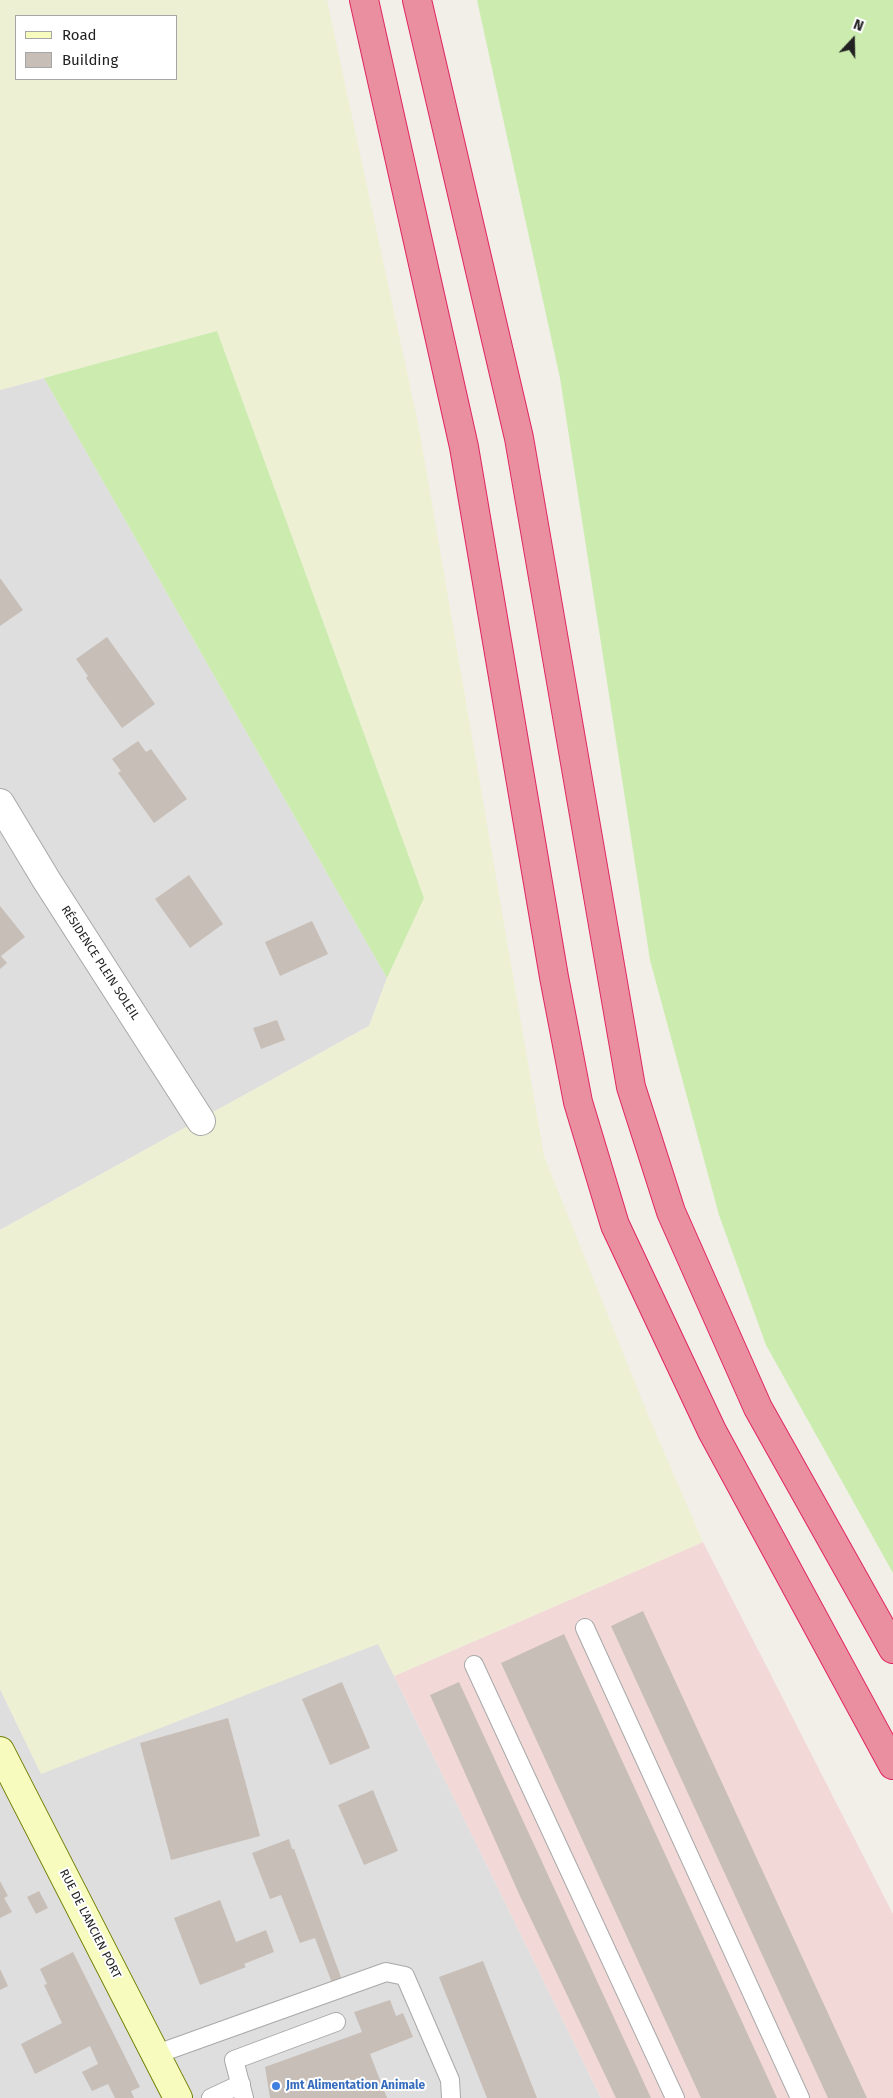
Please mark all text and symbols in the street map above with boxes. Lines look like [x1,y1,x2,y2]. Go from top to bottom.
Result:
legend [15,15,178,80]
north arrow [828,15,878,65]
text: N [851,16,866,35]
text: Road [62,26,97,44]
text: Building [62,51,118,69]
street label: RÉSIDENCE PLEIN SOLEIL [58,903,142,1023]
street label: RUE DE L'ANCIEN PORT [56,1867,124,1981]
place label: Jmt Alimentation Animale [286,2079,425,2093]
marker: Jmt Alimentation Animale [270,2080,282,2092]

